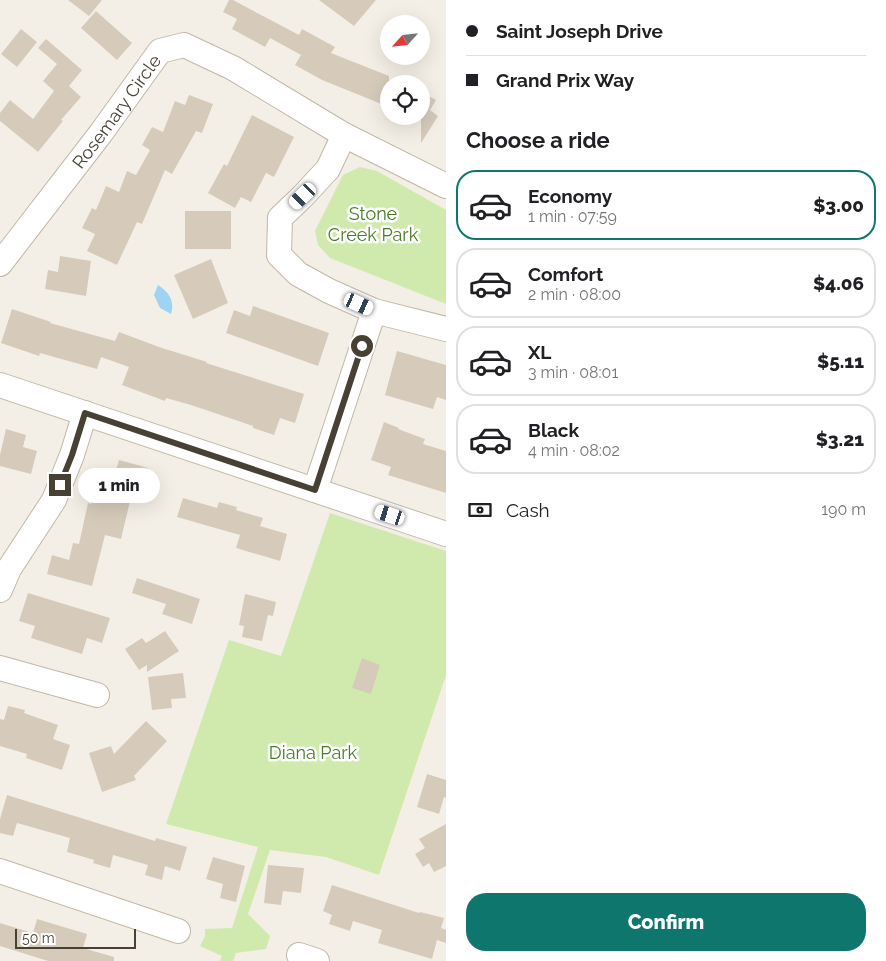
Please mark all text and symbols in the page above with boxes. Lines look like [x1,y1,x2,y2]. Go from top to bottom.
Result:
north arrow [380,15,430,65]
map controls [380,15,430,125]
text: Saint Joseph Drive [496,20,663,42]
street label: Rosemary Circle [67,50,165,172]
text: Grand Prix Way [496,69,634,91]
button: locate [380,75,430,125]
text: Choose a ride [466,127,610,153]
car [286,180,319,212]
icon: car [468,183,513,228]
text: Economy [528,185,612,207]
text: $3.00 [813,194,864,216]
park label: Stone Creek Park [328,203,419,245]
text: 1 min · 07:59 [528,207,617,226]
icon: car [468,261,513,306]
text: Comfort [528,263,603,285]
text: $4.06 [813,272,864,294]
text: 2 min · 08:00 [528,285,621,304]
car [342,291,375,317]
route start [351,335,373,357]
icon: car [468,339,513,384]
text: XL [528,341,551,363]
text: $5.11 [817,350,864,372]
text: 3 min · 08:01 [528,363,618,382]
icon: car [468,417,513,462]
text: Black [528,419,579,441]
text: $3.21 [816,428,864,450]
text: 4 min · 08:02 [528,441,620,460]
callout: 1 min [78,468,160,502]
route end [49,474,71,496]
text: 1 min [98,476,140,495]
icon: cash [466,496,494,524]
text: Cash [506,499,550,521]
text: 190 m [821,500,866,519]
car [373,503,406,527]
park label: Diana Park [269,742,358,763]
button: Confirm [466,893,866,951]
scale bar [15,926,136,949]
text: 50 m [22,930,55,946]

